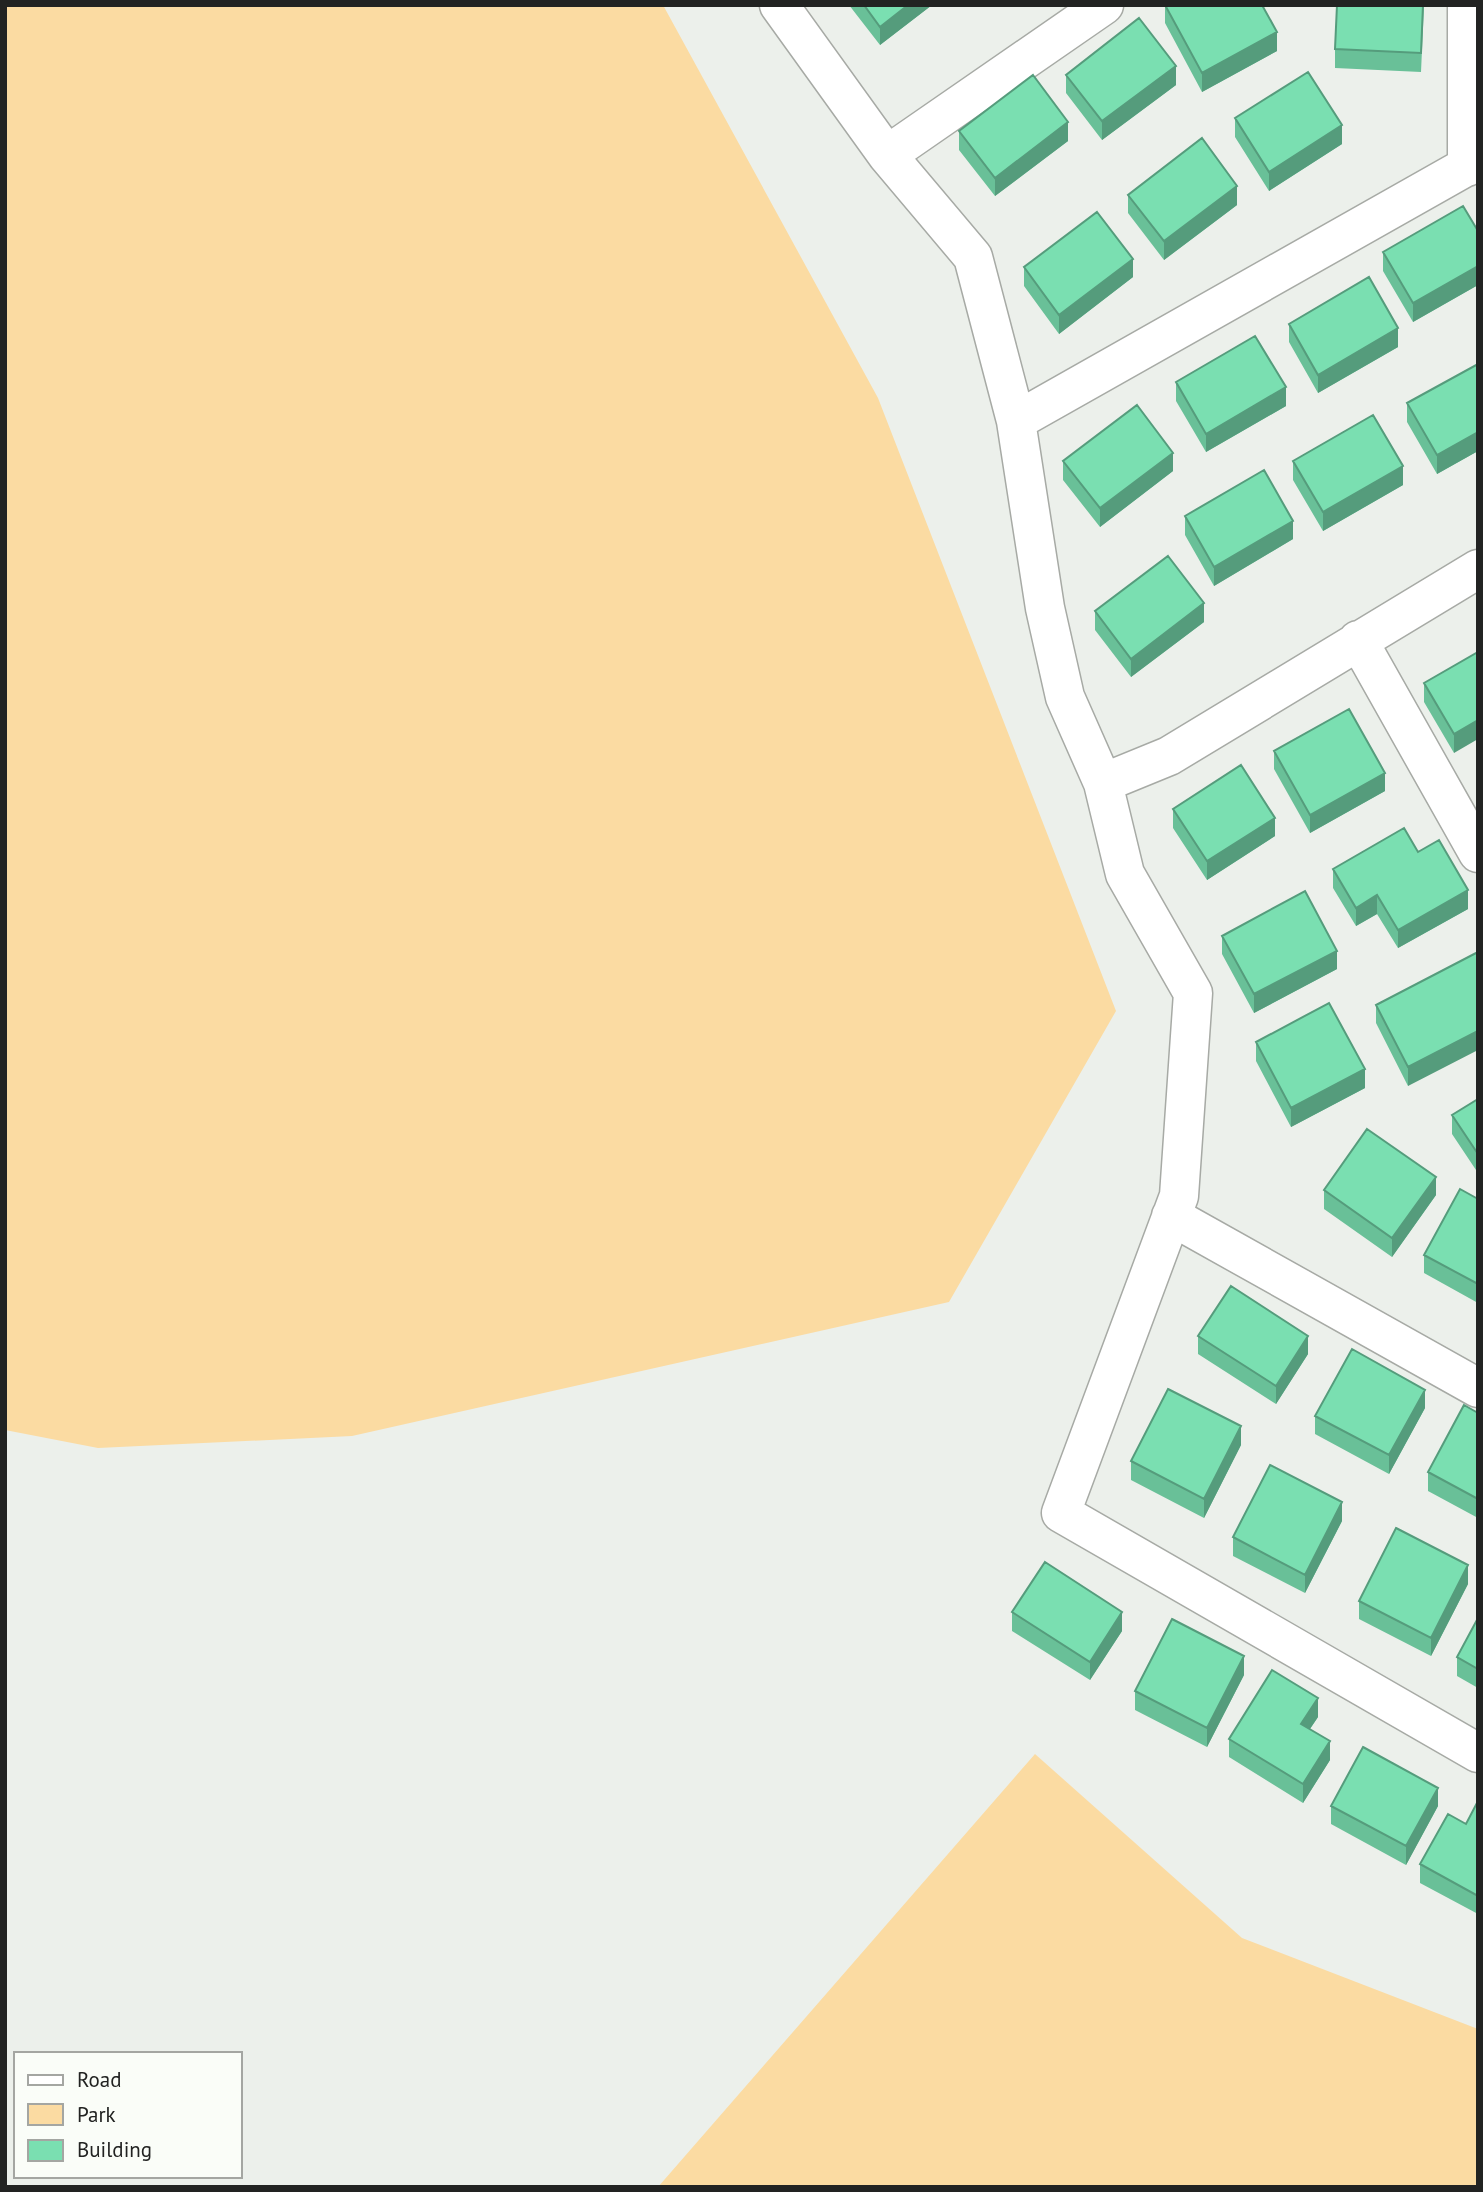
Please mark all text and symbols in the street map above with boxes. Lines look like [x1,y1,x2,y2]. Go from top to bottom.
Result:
legend [14,2052,242,2178]
text: Road [77,2066,121,2093]
text: Park [77,2101,116,2128]
text: Building [77,2136,152,2163]

